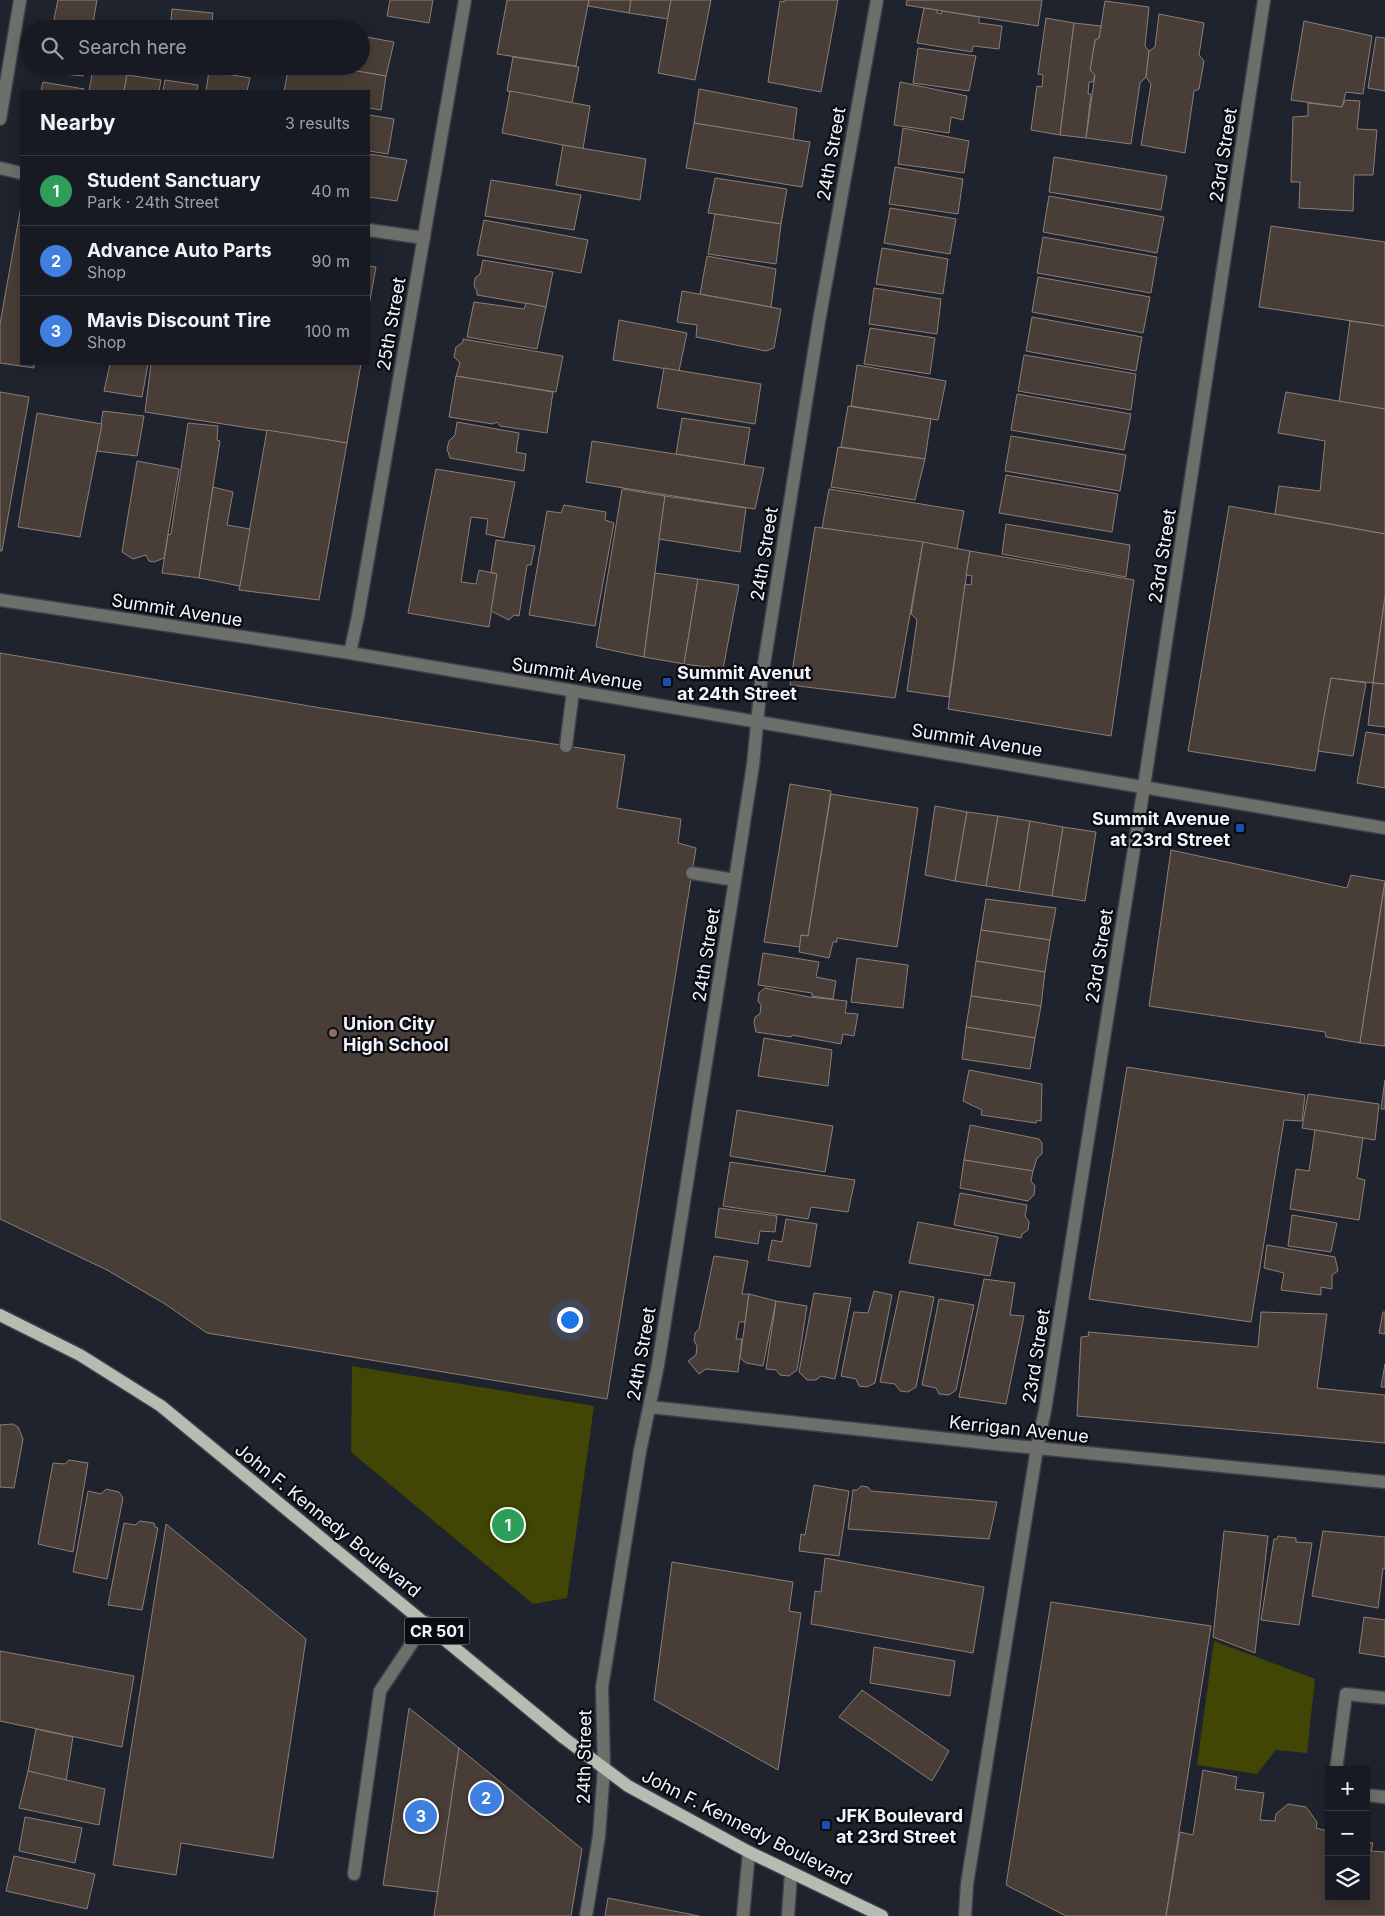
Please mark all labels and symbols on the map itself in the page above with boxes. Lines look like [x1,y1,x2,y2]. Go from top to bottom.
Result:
street label: 24th Street [812,105,850,202]
street label: 23rd Street [1205,106,1241,204]
street label: 25th Street [372,276,410,372]
street label: 24th Street [746,505,782,602]
street label: 23rd Street [1144,507,1180,605]
street label: Summit Avenue [110,589,244,631]
street label: Summit Avenue [510,653,644,695]
place label: Summit Avenut at 24th Street [677,662,811,704]
marker: Summit Avenut at 24th Street [661,676,673,688]
street label: Summit Avenue [910,719,1044,761]
place label: Summit Avenue at 23rd Street [1092,808,1230,850]
marker: Summit Avenue at 23rd Street [1234,822,1246,834]
street label: 24th Street [688,906,724,1003]
street label: 23rd Street [1081,907,1117,1005]
place label: Union City High School [343,1013,449,1055]
marker: Union City High School [327,1027,339,1039]
street label: 24th Street [622,1305,660,1402]
your location [557,1307,583,1333]
street label: 23rd Street [1018,1307,1054,1405]
street label: Kerrigan Avenue [948,1411,1090,1447]
street label: John F. Kennedy Boulevard [231,1439,425,1601]
pin: 1 [492,1506,524,1544]
road number: CR 501 [404,1618,470,1644]
street label: 24th Street [573,1709,595,1805]
street label: John F. Kennedy Boulevard [638,1765,856,1889]
pin: 2 [470,1779,502,1817]
pin: 3 [405,1797,437,1835]
place label: JFK Boulevard at 23rd Street [836,1805,963,1847]
marker: JFK Boulevard at 23rd Street [820,1819,832,1831]

